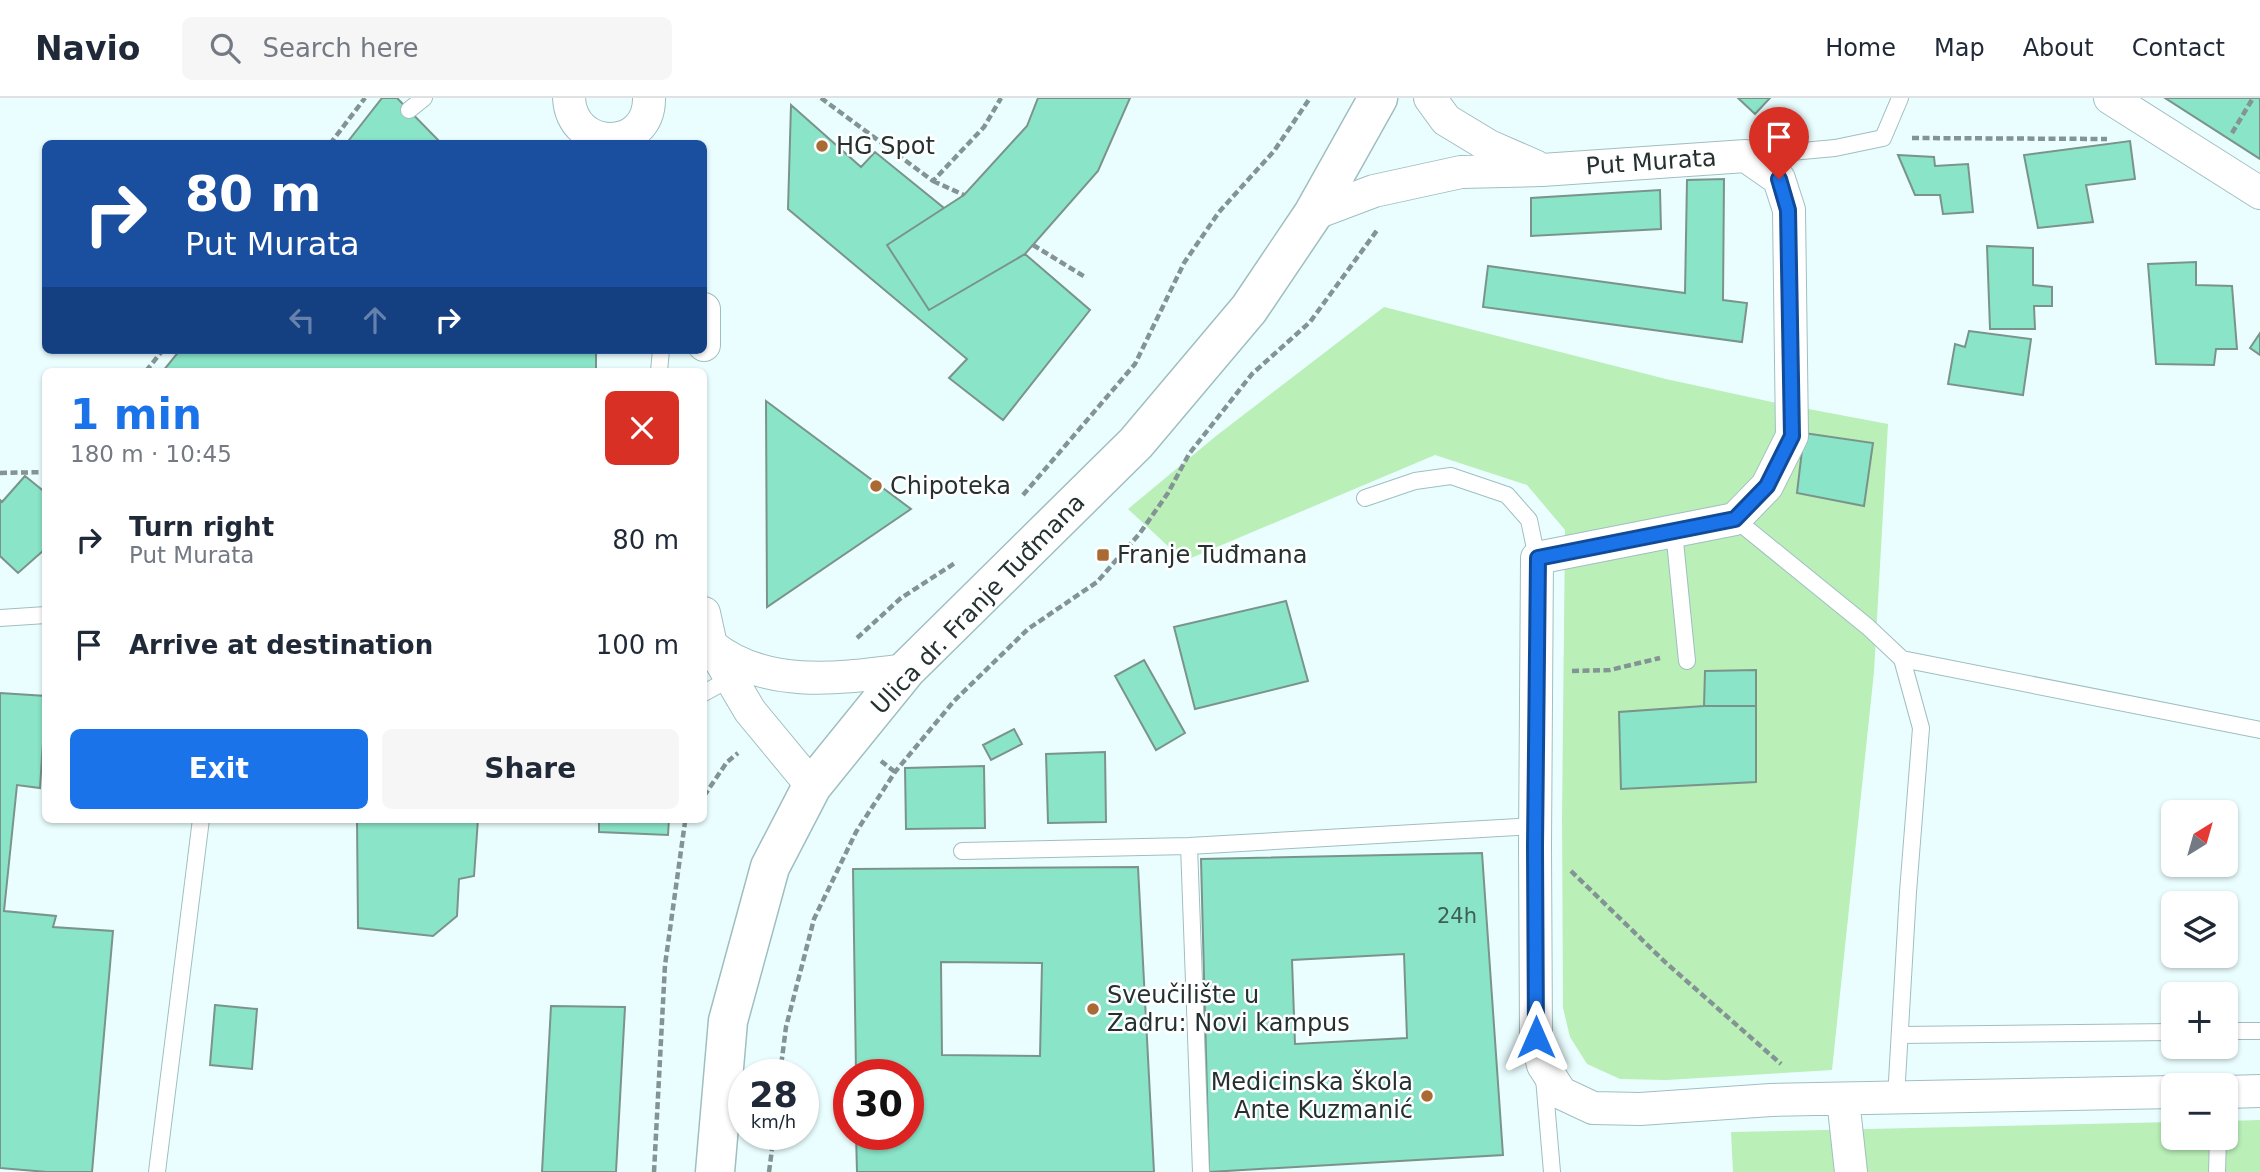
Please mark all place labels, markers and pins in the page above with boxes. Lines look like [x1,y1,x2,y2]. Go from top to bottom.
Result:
pin [1749,107,1809,179]
place label: HG Spot [836,132,935,160]
marker: HG Spot [814,138,830,154]
place label: Chipoteka [890,472,1011,500]
marker: Chipoteka [868,478,884,494]
place label: Franje Tuđmana [1117,541,1307,569]
marker: Franje Tuđmana [1095,547,1111,563]
place label: Sveučilište u Zadru: Novi kampus [1107,981,1350,1037]
marker: Sveučilište u Zadru: Novi kampus [1085,1001,1101,1017]
place label: Medicinska škola Ante Kuzmanić [1211,1068,1413,1124]
marker: Medicinska škola Ante Kuzmanić [1419,1088,1435,1104]

